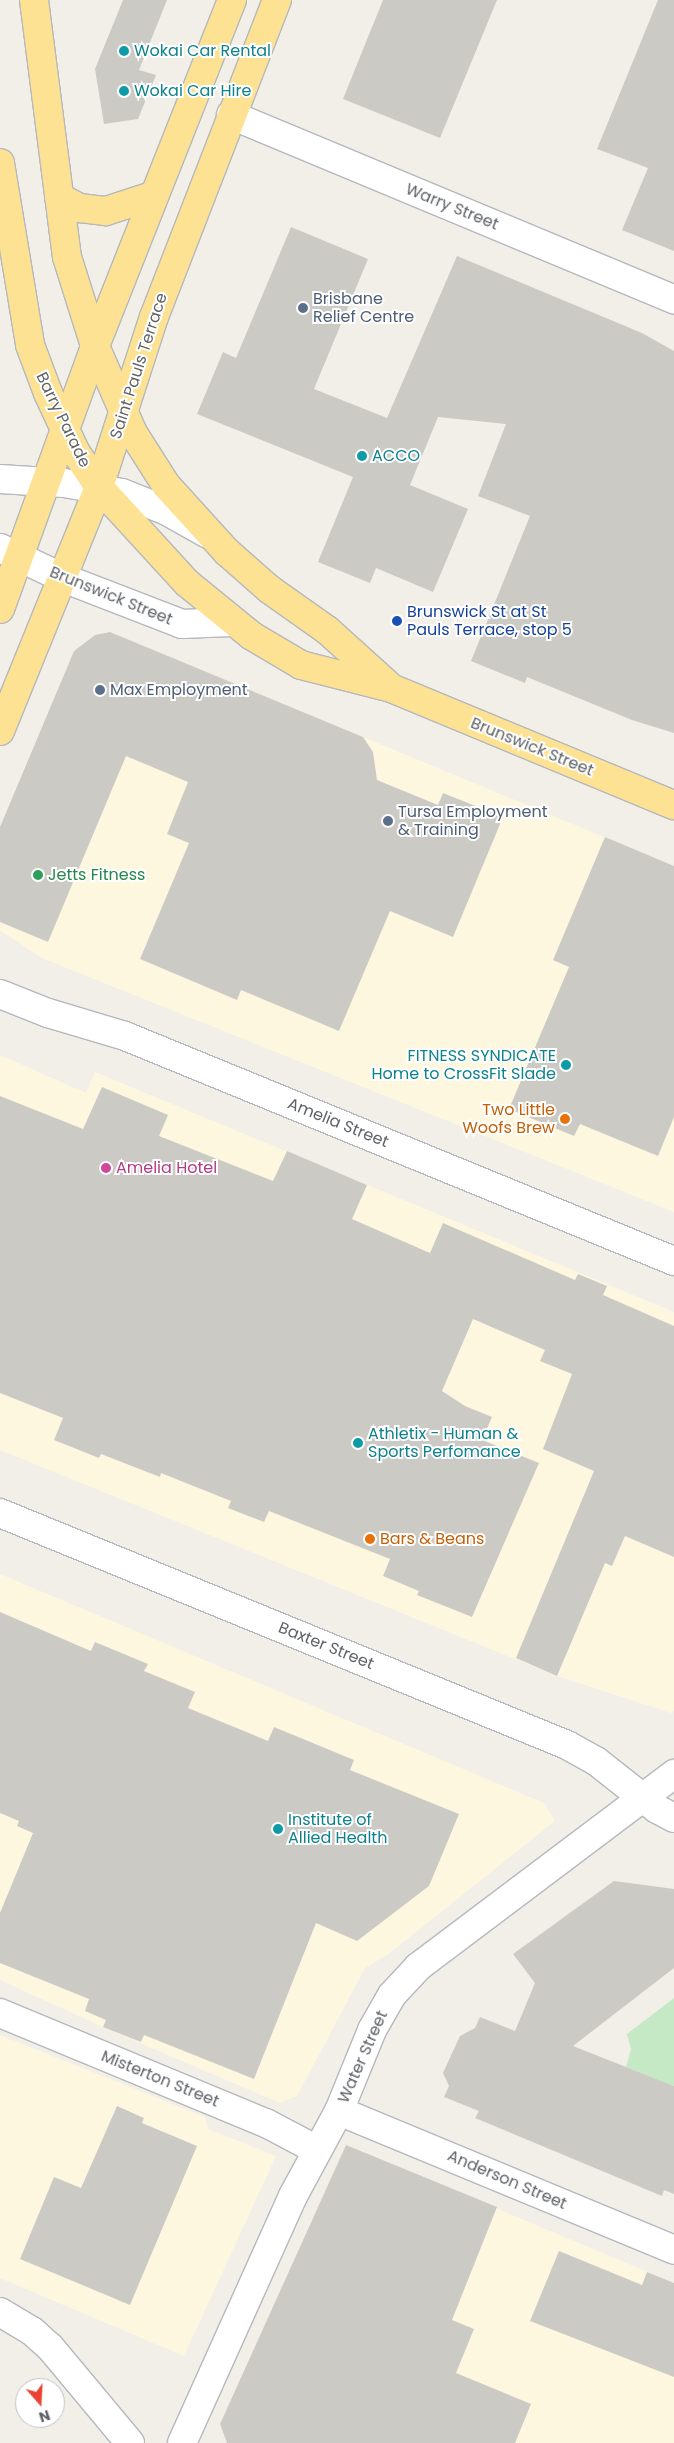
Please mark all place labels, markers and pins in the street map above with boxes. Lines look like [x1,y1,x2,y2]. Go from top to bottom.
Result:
place label: Wokai Car Rental [134,41,271,61]
marker: Wokai Car Rental [118,45,130,57]
place label: Wokai Car Hire [134,81,251,101]
marker: Wokai Car Hire [118,85,130,97]
place label: Brisbane Relief Centre [313,289,414,327]
marker: Brisbane Relief Centre [297,302,309,314]
place label: ACCO [372,446,420,466]
marker: ACCO [356,450,368,462]
place label: Brunswick St at St Pauls Terrace, stop 5 [407,602,572,640]
marker: Brunswick St at St Pauls Terrace, stop 5 [391,615,403,627]
place label: Max Employment [110,680,248,700]
marker: Max Employment [94,684,106,696]
place label: Tursa Employment & Training [398,802,547,840]
marker: Tursa Employment & Training [382,815,394,827]
place label: Jetts Fitness [48,865,145,885]
marker: Jetts Fitness [32,869,44,881]
place label: FITNESS SYNDICATE Home to CrossFit Slade [371,1046,556,1084]
marker: FITNESS SYNDICATE Home to CrossFit Slade [560,1059,572,1071]
place label: Two Little Woofs Brew [462,1100,555,1138]
marker: Two Little Woofs Brew [559,1113,571,1125]
place label: Amelia Hotel [116,1158,217,1178]
marker: Amelia Hotel [100,1162,112,1174]
place label: Athletix - Human & Sports Perfomance [368,1424,521,1462]
marker: Athletix - Human & Sports Perfomance [352,1437,364,1449]
place label: Bars & Beans [380,1529,484,1549]
marker: Bars & Beans [364,1533,376,1545]
place label: Institute of Allied Health [288,1810,387,1848]
marker: Institute of Allied Health [272,1823,284,1835]

